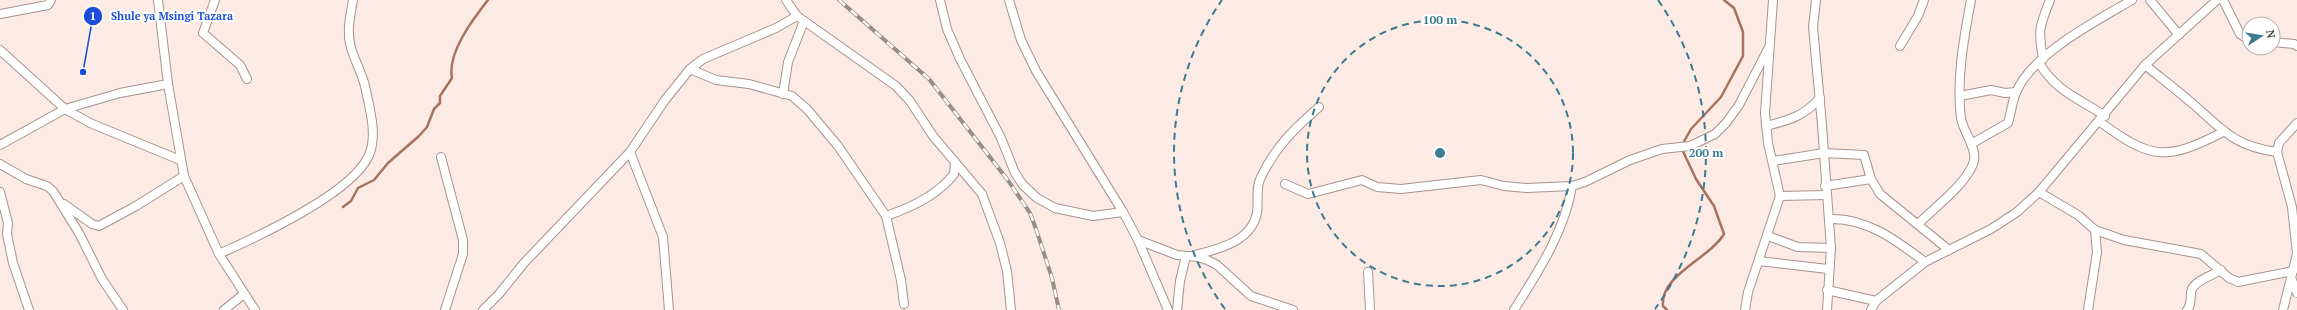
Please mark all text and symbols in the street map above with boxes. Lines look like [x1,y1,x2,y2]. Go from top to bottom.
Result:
callout: Shule ya Msingi Tazara [83,5,241,28]
text: 1 [90,8,96,23]
text: Shule ya Msingi Tazara [111,9,233,23]
text: 100 m [1423,12,1457,27]
north arrow [2241,16,2281,56]
text: N [2263,28,2279,40]
text: 200 m [1689,145,1723,160]
centre of rings [1433,146,1447,160]

